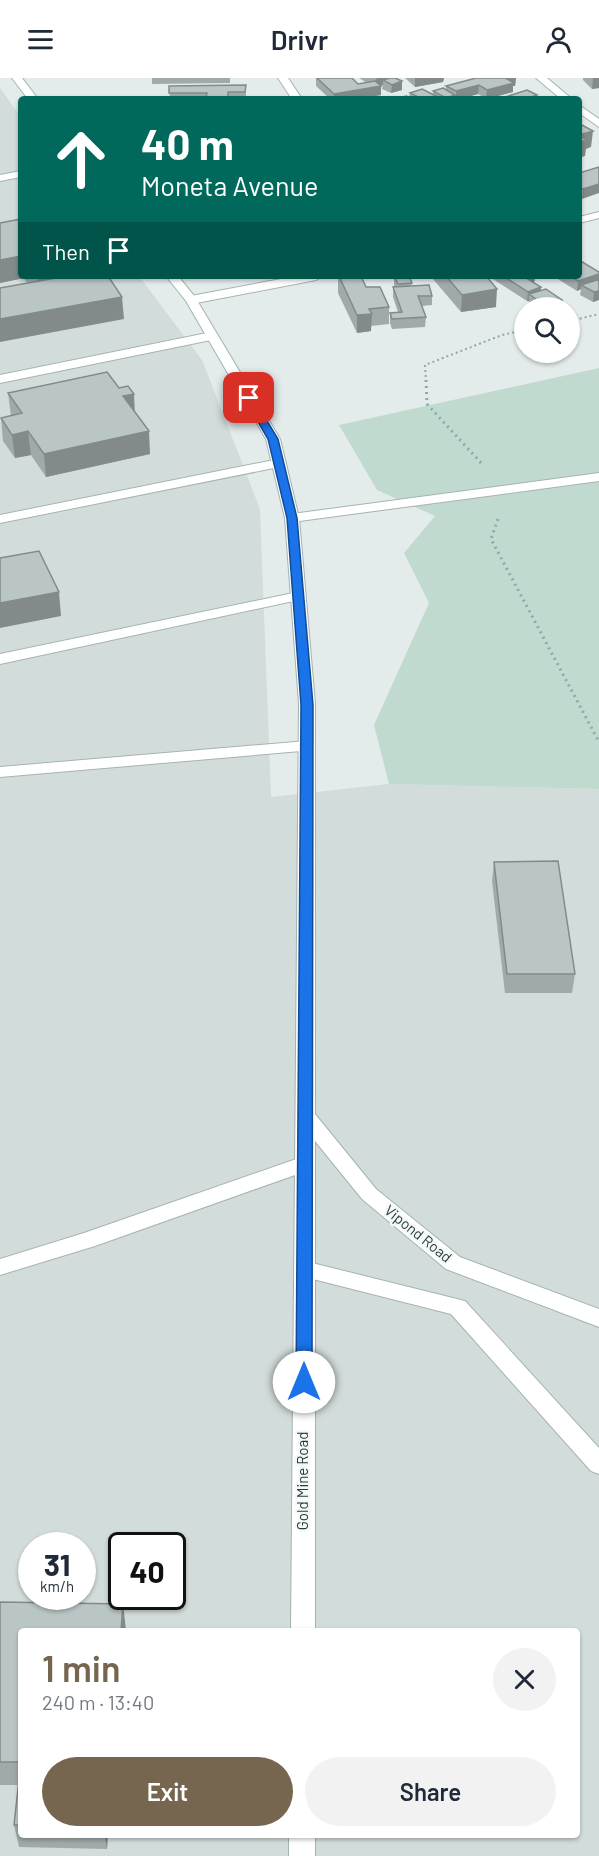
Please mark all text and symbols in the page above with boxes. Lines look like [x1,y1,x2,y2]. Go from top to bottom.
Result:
icon: menu [24,23,57,56]
text: Drivr [271,23,328,55]
icon: person [542,23,575,56]
text: 40 m [141,118,234,168]
icon: ahead [42,120,120,198]
text: Moneta Avenue [141,169,318,201]
icon: arrive [102,234,135,267]
text: Then [42,238,90,264]
map controls [514,297,580,363]
button: search [514,297,580,363]
pin [223,372,274,423]
icon: arrive [232,381,265,414]
street label: Vipond Road [381,1201,456,1266]
position arrow [272,1350,336,1414]
street label: Gold Mine Road [293,1432,311,1530]
speed limit sign: 40 [108,1532,186,1610]
text: 31 [44,1546,70,1582]
text: km/h [40,1577,74,1595]
text: 1 min [42,1646,121,1689]
button: close [493,1648,556,1711]
text: 240 m · 13:40 [42,1690,154,1714]
button: Exit [42,1757,293,1826]
button: Share [305,1757,556,1826]

